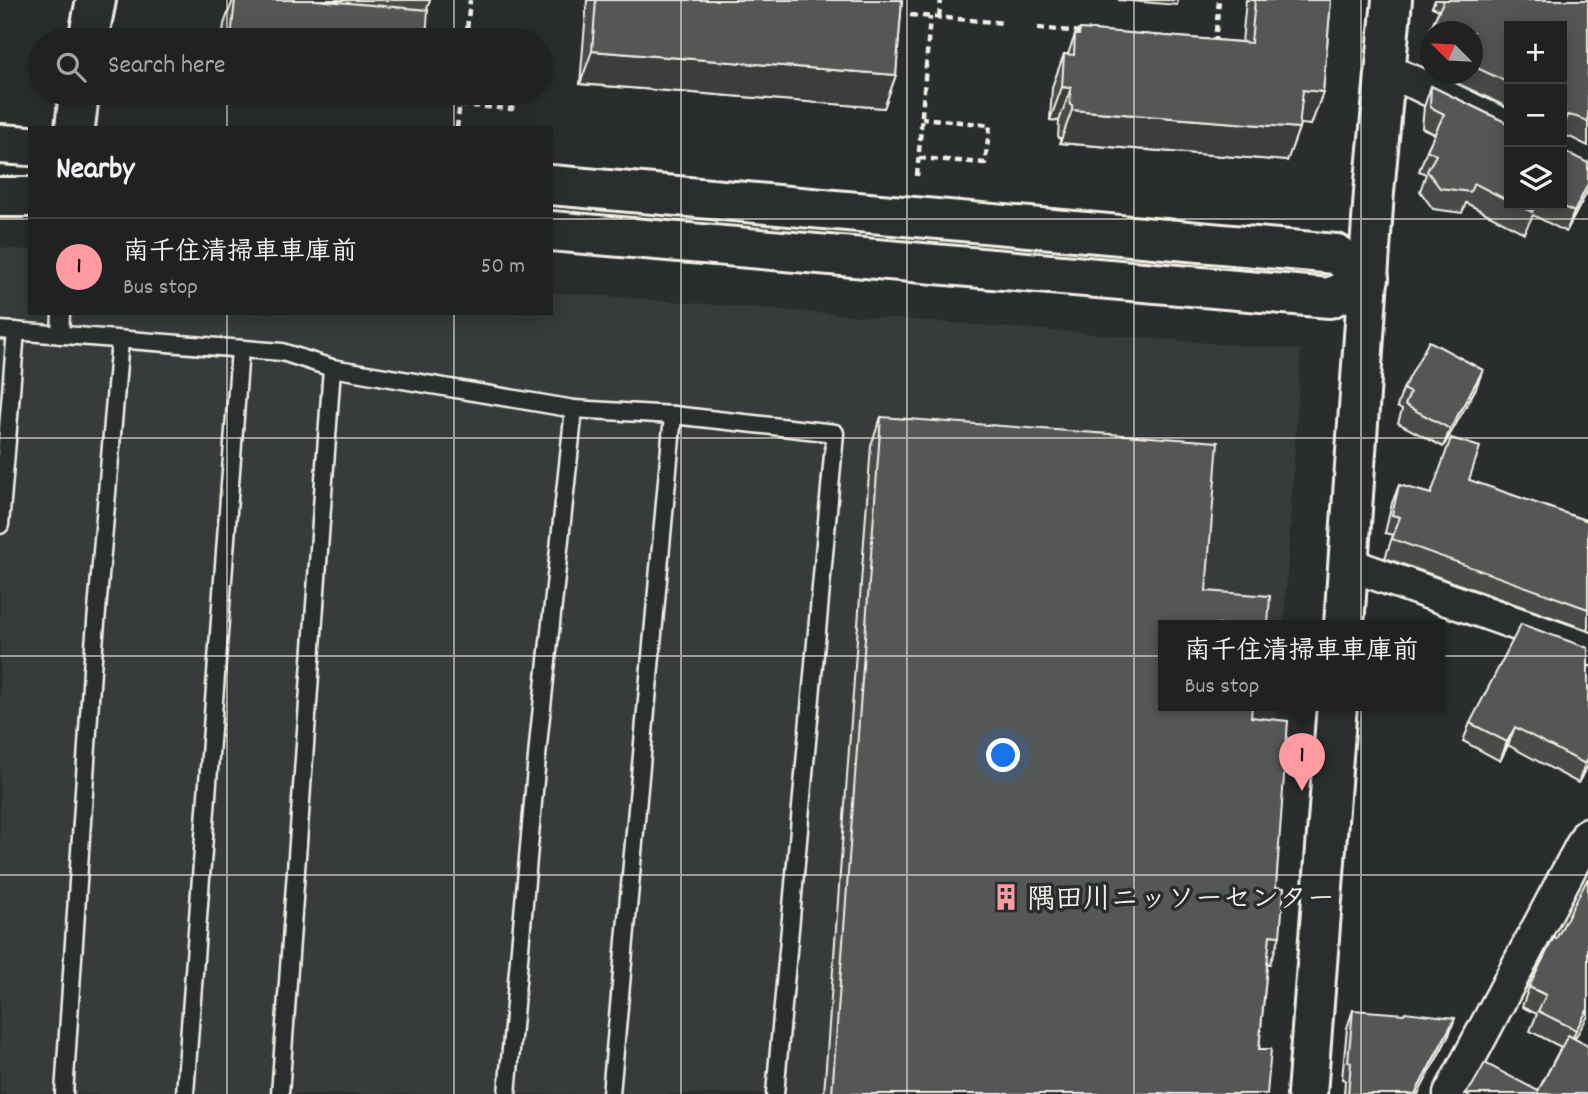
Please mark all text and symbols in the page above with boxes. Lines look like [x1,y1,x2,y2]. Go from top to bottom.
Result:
north arrow [1420,21,1483,84]
map controls [1504,21,1567,210]
button: + [1504,21,1567,84]
search box [28,28,553,105]
icon: search [52,48,90,86]
text: Search here [108,48,226,85]
button: − [1504,84,1567,147]
button: layers [1504,147,1567,210]
text: Nearby [56,150,134,193]
text: 南千住清掃車車庫前 [123,235,357,272]
text: 1 [76,251,82,284]
text: 50 m [481,251,525,284]
text: Bus stop [123,272,198,305]
popup [1158,620,1445,711]
text: 南千住清掃車車庫前 [1184,634,1419,671]
text: Bus stop [1184,671,1259,704]
pin: 1 [1279,733,1325,791]
your location [986,738,1020,772]
building icon: 隅田川ニッソーセンター [991,882,1021,912]
place label: 隅田川ニッソーセンター [1027,882,1335,922]

